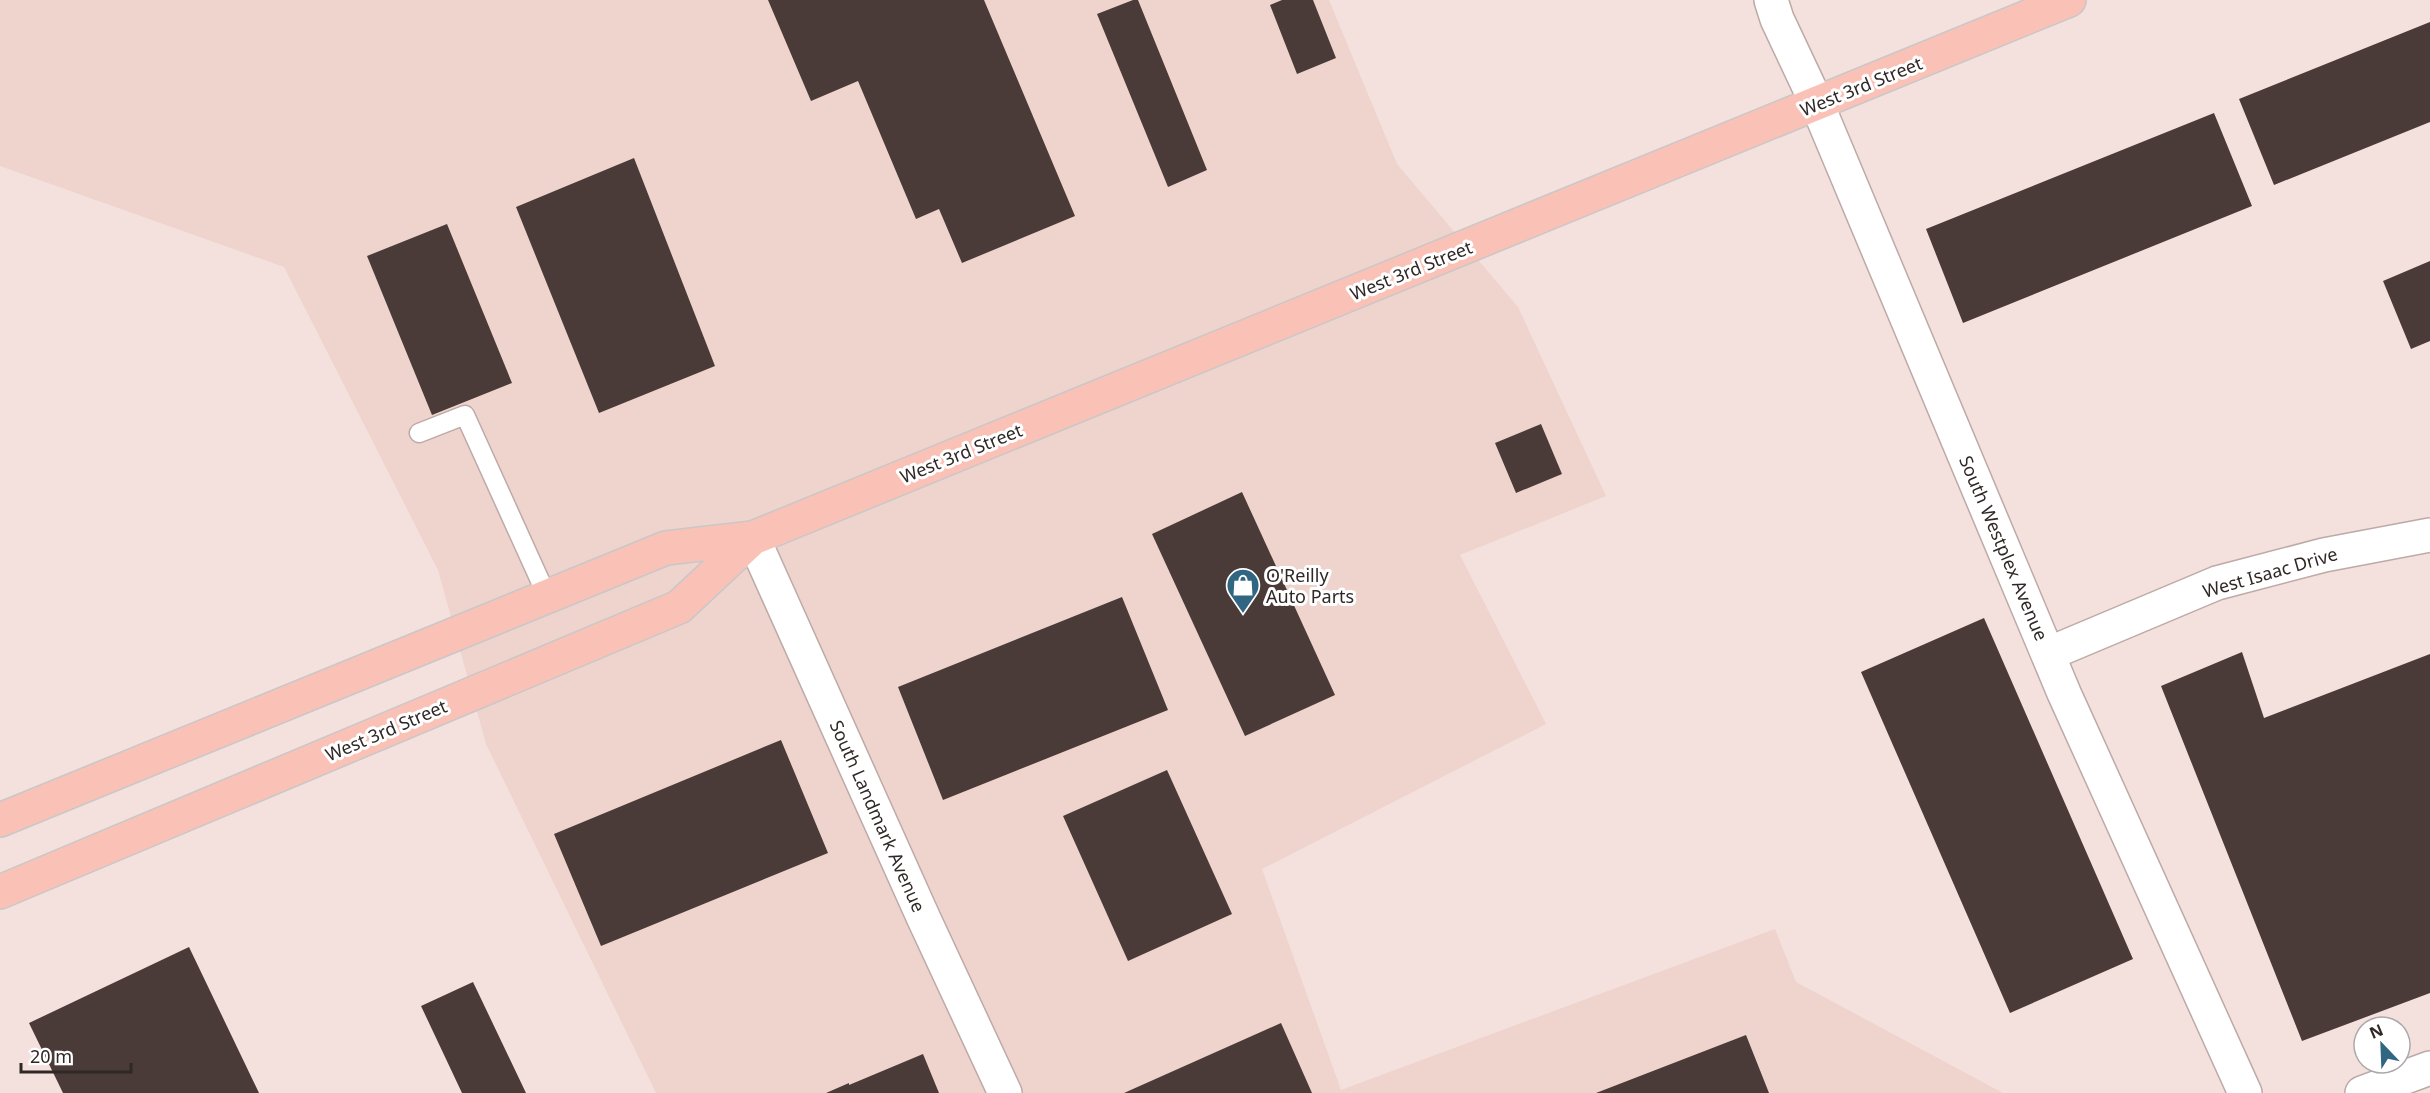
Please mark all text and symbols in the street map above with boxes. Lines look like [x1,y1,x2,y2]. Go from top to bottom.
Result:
street label: West 3rd Street [1796,50,1926,121]
street label: West 3rd Street [1346,234,1476,305]
street label: West 3rd Street [896,417,1026,488]
street label: South Westplex Avenue [1954,452,2054,644]
street label: West Isaac Drive [2200,541,2340,603]
place label: O'Reilly Auto Parts [1266,563,1354,608]
shop icon: O'Reilly Auto Parts [1225,567,1261,614]
street label: West 3rd Street [322,693,451,766]
street label: South Landmark Avenue [825,716,931,916]
north arrow [2352,1015,2412,1075]
text: N [2366,1019,2386,1044]
scale bar [21,1036,130,1074]
text: 20 m [30,1044,72,1068]

